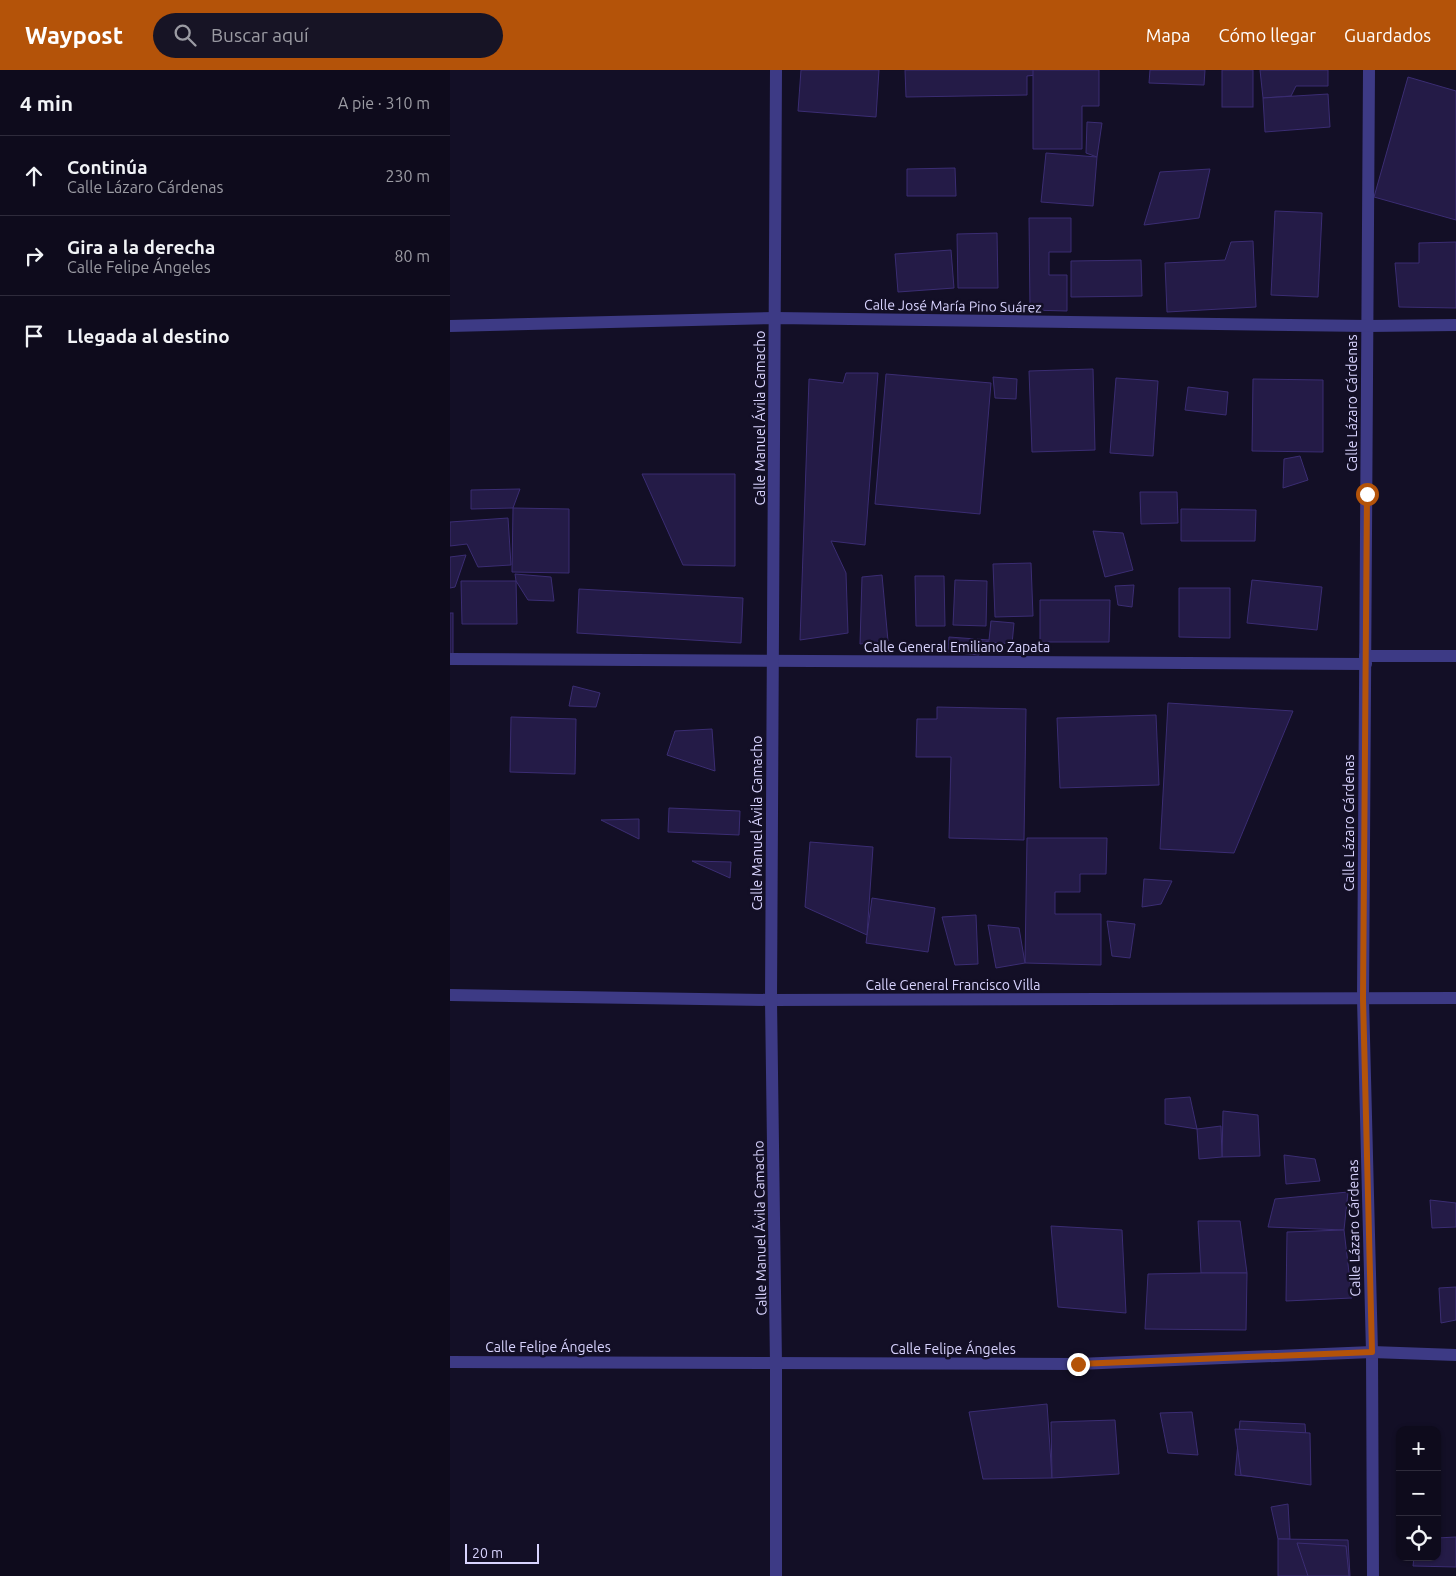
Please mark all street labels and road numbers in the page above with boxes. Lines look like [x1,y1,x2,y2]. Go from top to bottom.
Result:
street label: Calle José María Pino Suárez [864,296,1042,316]
street label: Calle Manuel Ávila Camacho [751,330,768,506]
street label: Calle Lázaro Cárdenas [1344,335,1360,471]
street label: Calle General Emiliano Zapata [864,639,1050,655]
street label: Calle Manuel Ávila Camacho [748,735,765,911]
street label: Calle Lázaro Cárdenas [1341,755,1357,891]
street label: Calle General Francisco Villa [866,977,1040,993]
street label: Calle Manuel Ávila Camacho [749,1140,770,1316]
street label: Calle Lázaro Cárdenas [1345,1159,1363,1297]
street label: Calle Felipe Ángeles [485,1338,611,1355]
street label: Calle Felipe Ángeles [890,1340,1016,1357]

